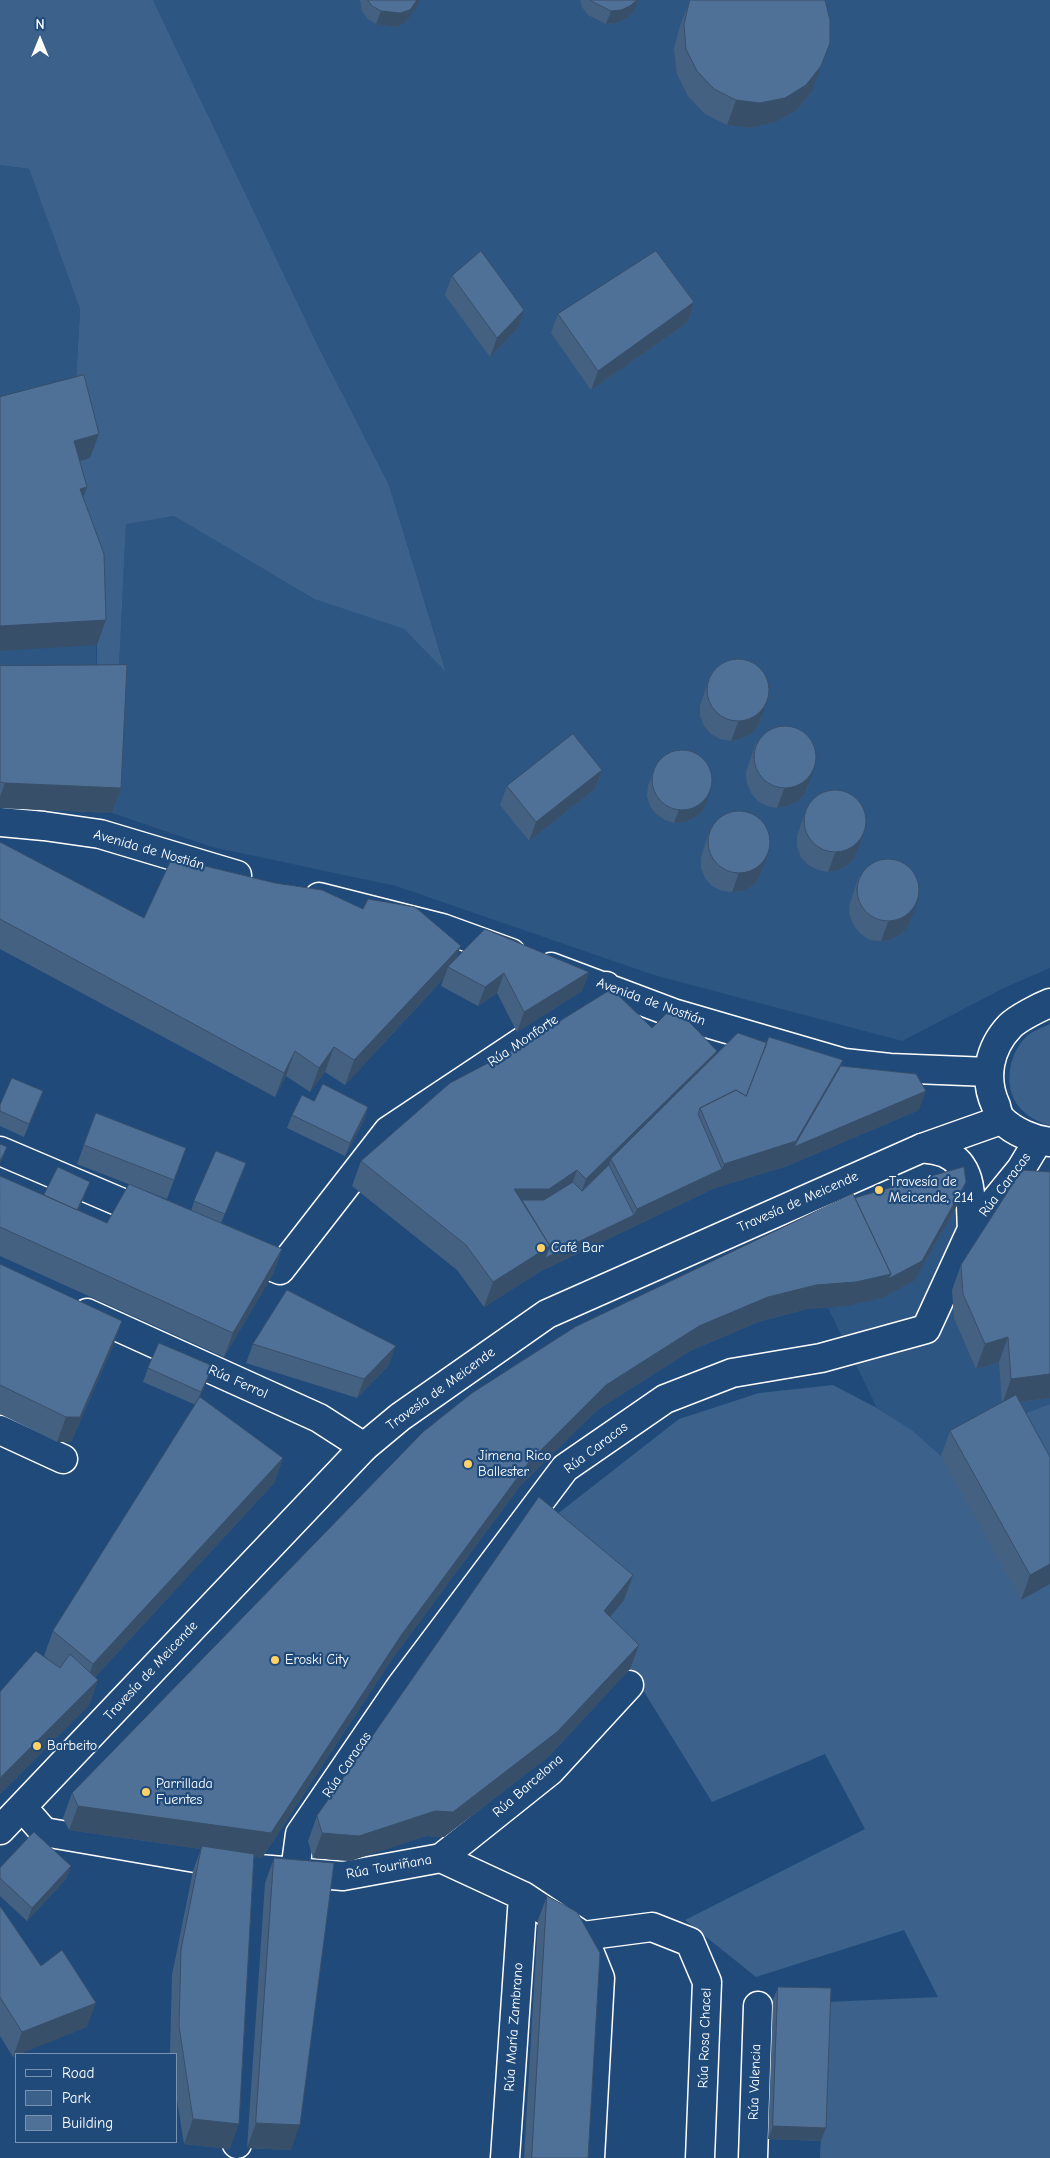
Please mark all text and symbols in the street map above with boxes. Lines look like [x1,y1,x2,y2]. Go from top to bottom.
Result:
north arrow [15,15,65,65]
text: N [35,16,45,33]
street label: Avenida de Nostián [92,826,206,874]
street label: Avenida de Nostián [594,975,708,1029]
street label: Rúa Monforte [485,1011,561,1071]
street label: Rúa Caracas [976,1150,1034,1220]
street label: Travesía de Meicende [735,1168,861,1236]
place label: Travesía de Meicende, 214 [889,1174,973,1206]
marker: Travesía de Meicende, 214 [873,1184,885,1196]
place label: Café Bar [551,1240,603,1256]
marker: Café Bar [535,1242,547,1254]
street label: Travesía de Meicende [383,1344,499,1434]
street label: Rúa Ferrol [206,1362,270,1402]
street label: Rúa Caracas [561,1419,631,1477]
place label: Jimena Rico Ballester [478,1448,551,1480]
marker: Jimena Rico Ballester [462,1458,474,1470]
street label: Travesía de Meicende [100,1618,202,1724]
place label: Eroski City [285,1652,349,1668]
marker: Eroski City [269,1654,281,1666]
street label: Rúa Caracas [319,1729,375,1801]
place label: Barbeito [47,1738,97,1754]
marker: Barbeito [31,1740,43,1752]
street label: Rúa Barcelona [489,1751,567,1821]
place label: Parrillada Fuentes [156,1776,213,1808]
marker: Parrillada Fuentes [140,1786,152,1798]
street label: Rúa Touriñana [345,1851,433,1883]
street label: Rúa María Zambrano [501,1962,527,2092]
street label: Rúa Rosa Chacel [695,1987,715,2089]
street label: Rúa Valencia [745,2044,765,2120]
legend [15,2053,178,2143]
text: Road [62,2064,94,2082]
text: Park [62,2089,91,2107]
text: Building [62,2114,113,2132]

